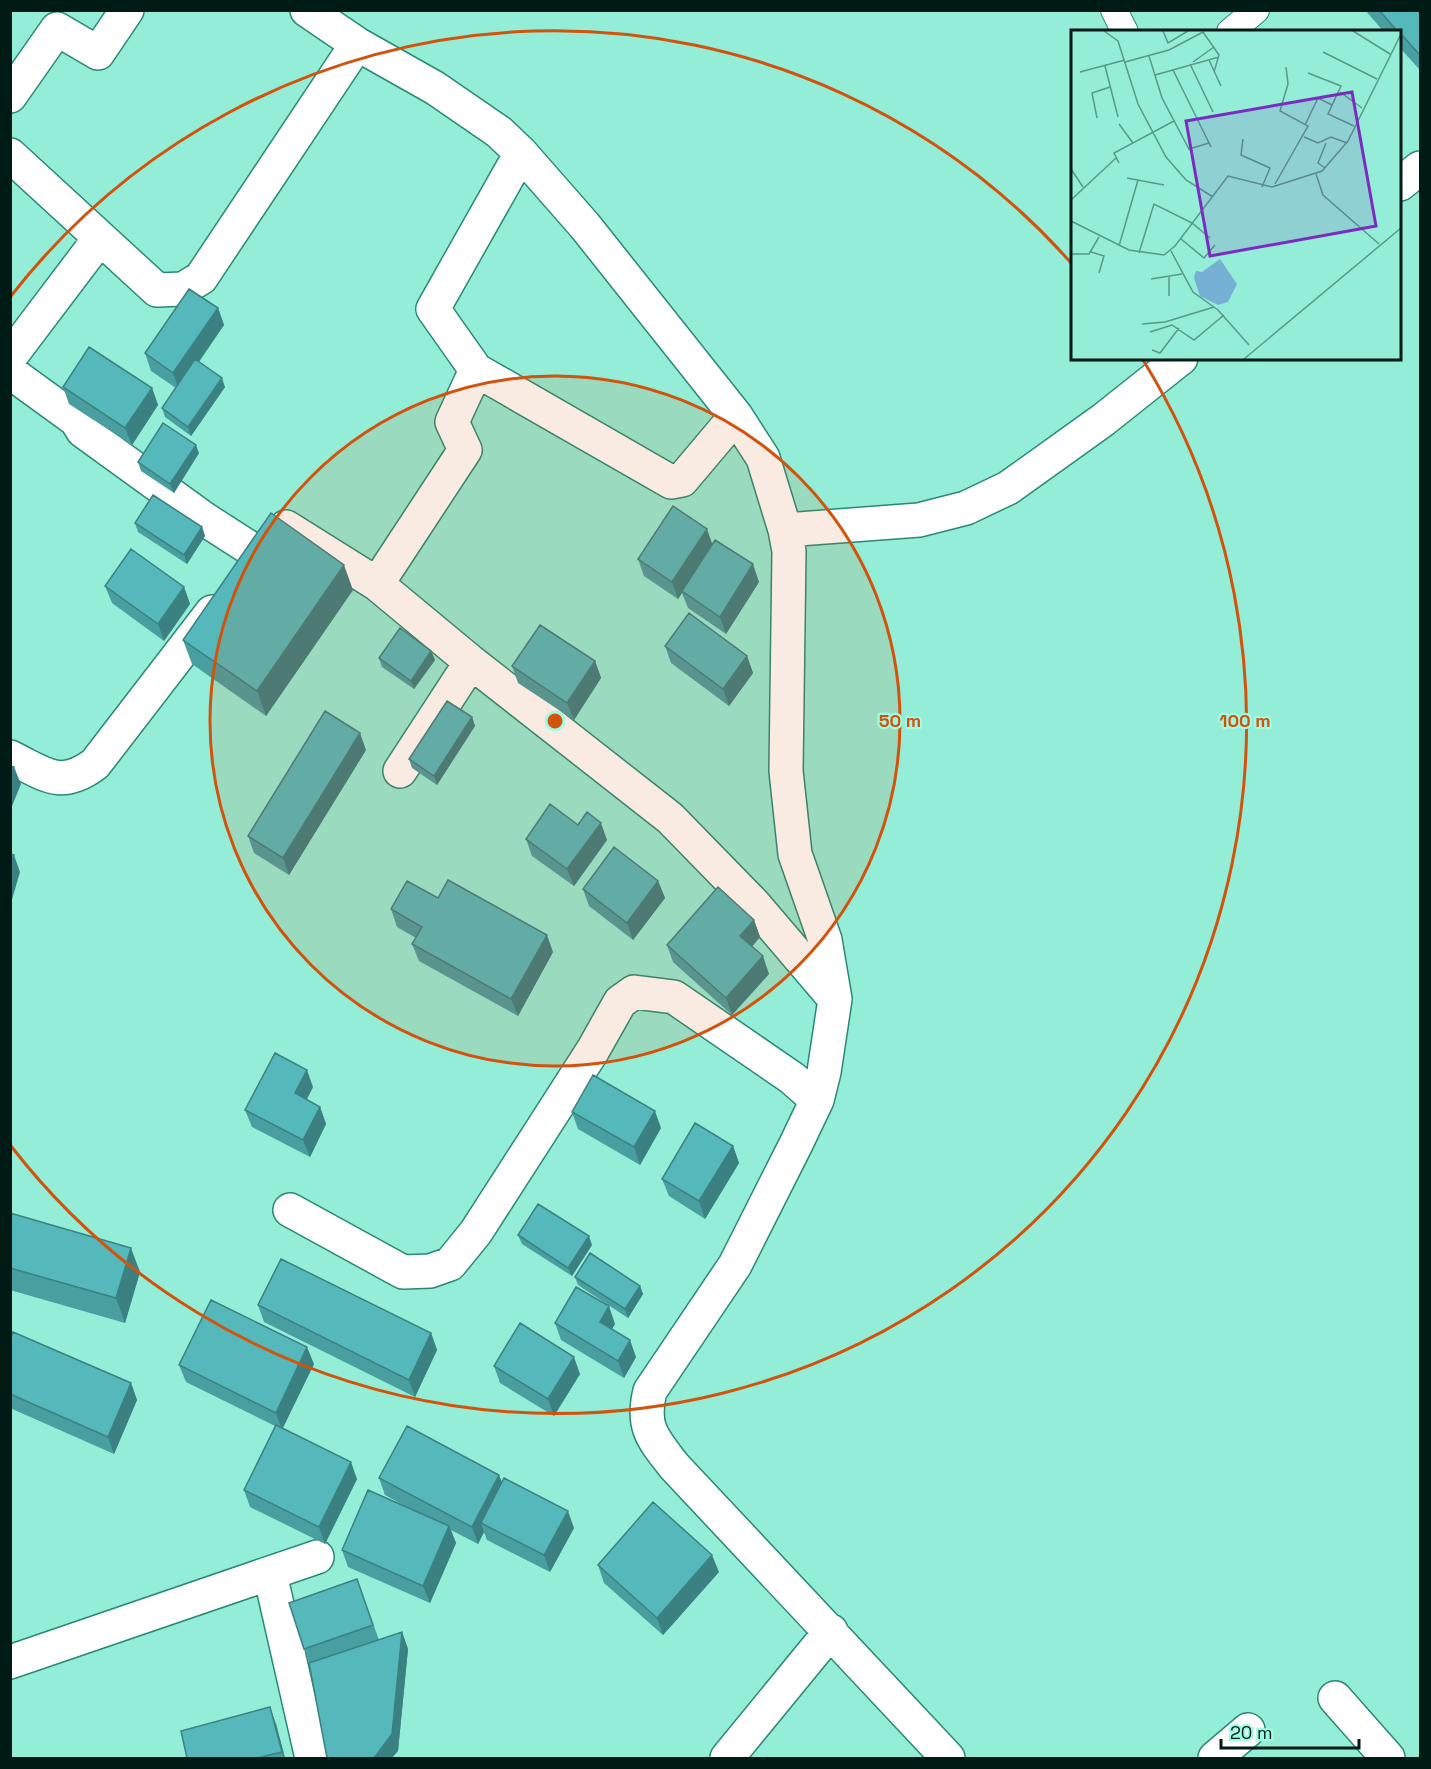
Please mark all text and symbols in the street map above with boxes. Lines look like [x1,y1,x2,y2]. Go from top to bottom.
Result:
inset map [1071,30,1401,360]
text: 50 m [879,709,921,732]
text: 100 m [1219,709,1271,732]
centre of rings [545,711,565,731]
scale bar [1221,1712,1359,1750]
text: 20 m [1230,1721,1273,1744]

